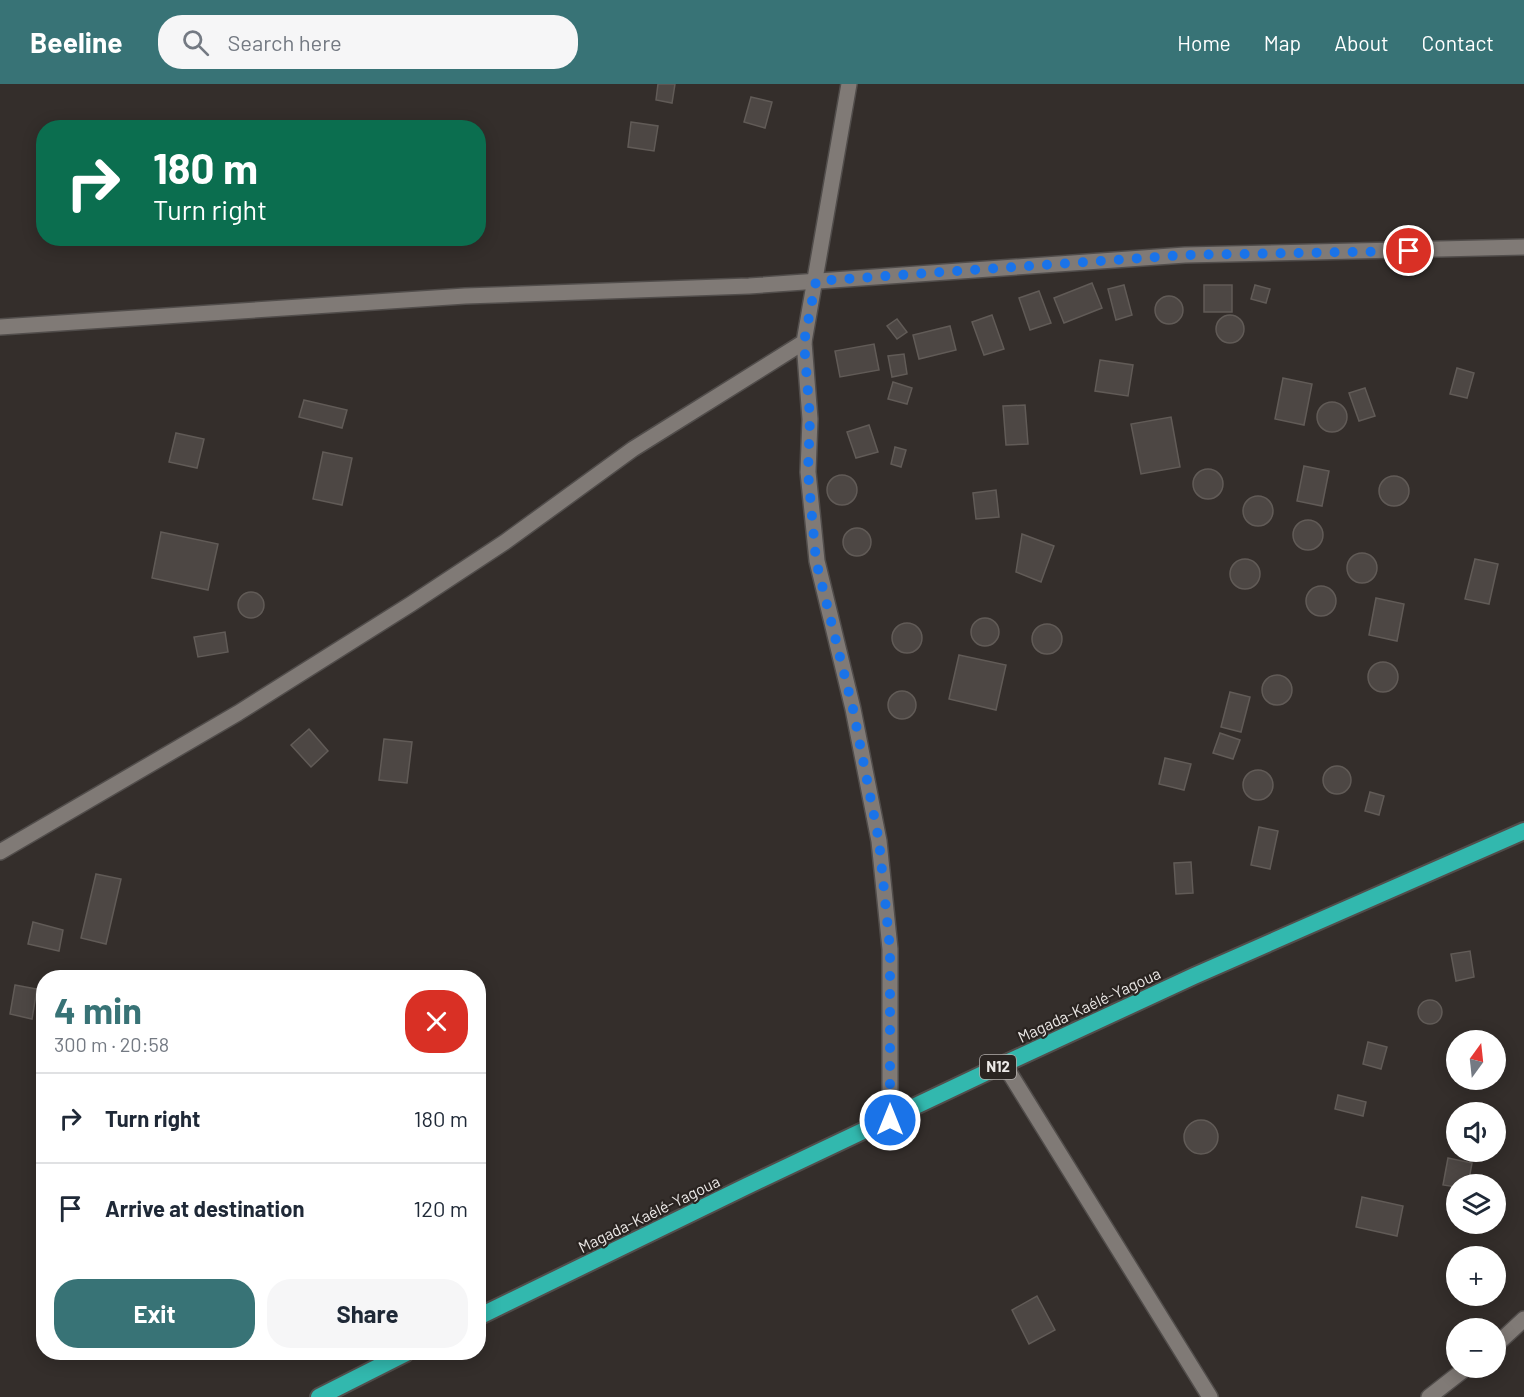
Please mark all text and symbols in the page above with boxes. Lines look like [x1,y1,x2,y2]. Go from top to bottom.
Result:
search box [158,15,578,69]
text: Beeline [30,25,122,59]
icon: search [179,26,212,59]
text: Search here [227,29,342,55]
text: Home [1177,30,1231,55]
text: Map [1264,30,1301,55]
text: About [1334,30,1389,55]
text: Contact [1422,30,1494,55]
text: 180 m [153,142,258,192]
icon: right [54,144,132,222]
text: Turn right [153,193,267,225]
pin [1383,225,1434,276]
icon: arrive [1392,234,1425,267]
street label: Magada-Kaélé-Yagoua [1014,963,1163,1046]
text: 4 min [54,988,142,1031]
button: close [405,990,468,1053]
north arrow [1446,1030,1506,1090]
map controls [1446,1030,1506,1378]
text: 300 m · 20:58 [54,1032,169,1056]
road number: N12 [980,1055,1016,1079]
position arrow [858,1088,922,1152]
icon: right [54,1102,87,1135]
button: sound [1446,1102,1506,1162]
text: Turn right [105,1105,200,1131]
text: 180 m [414,1105,468,1131]
street label: Magada-Kaélé-Yagoua [575,1171,723,1256]
button: layers [1446,1174,1506,1234]
icon: arrive [54,1192,87,1225]
text: Arrive at destination [105,1195,304,1221]
text: 120 m [413,1195,468,1221]
button: + [1446,1246,1506,1306]
button: Exit [54,1279,255,1348]
button: Share [267,1279,468,1348]
button: − [1446,1318,1506,1378]

